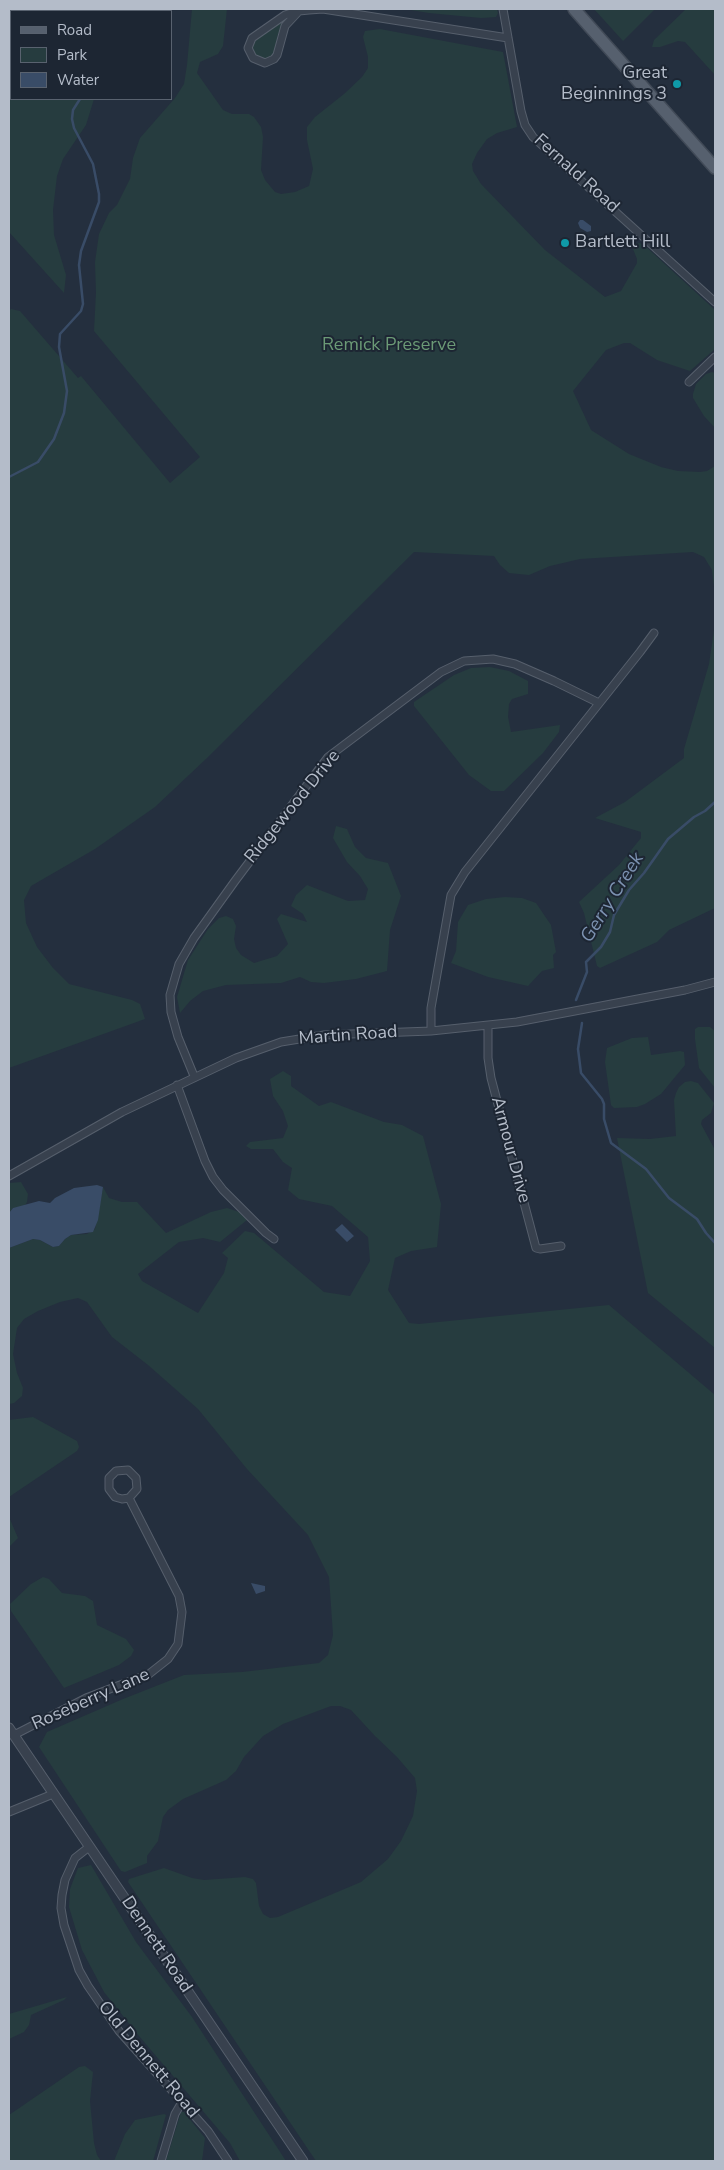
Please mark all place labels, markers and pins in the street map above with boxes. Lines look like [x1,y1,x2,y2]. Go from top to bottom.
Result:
place label: Great Beginnings 3 [561,63,667,106]
marker: Great Beginnings 3 [671,78,683,90]
place label: Bartlett Hill [575,232,670,254]
marker: Bartlett Hill [559,237,571,249]

